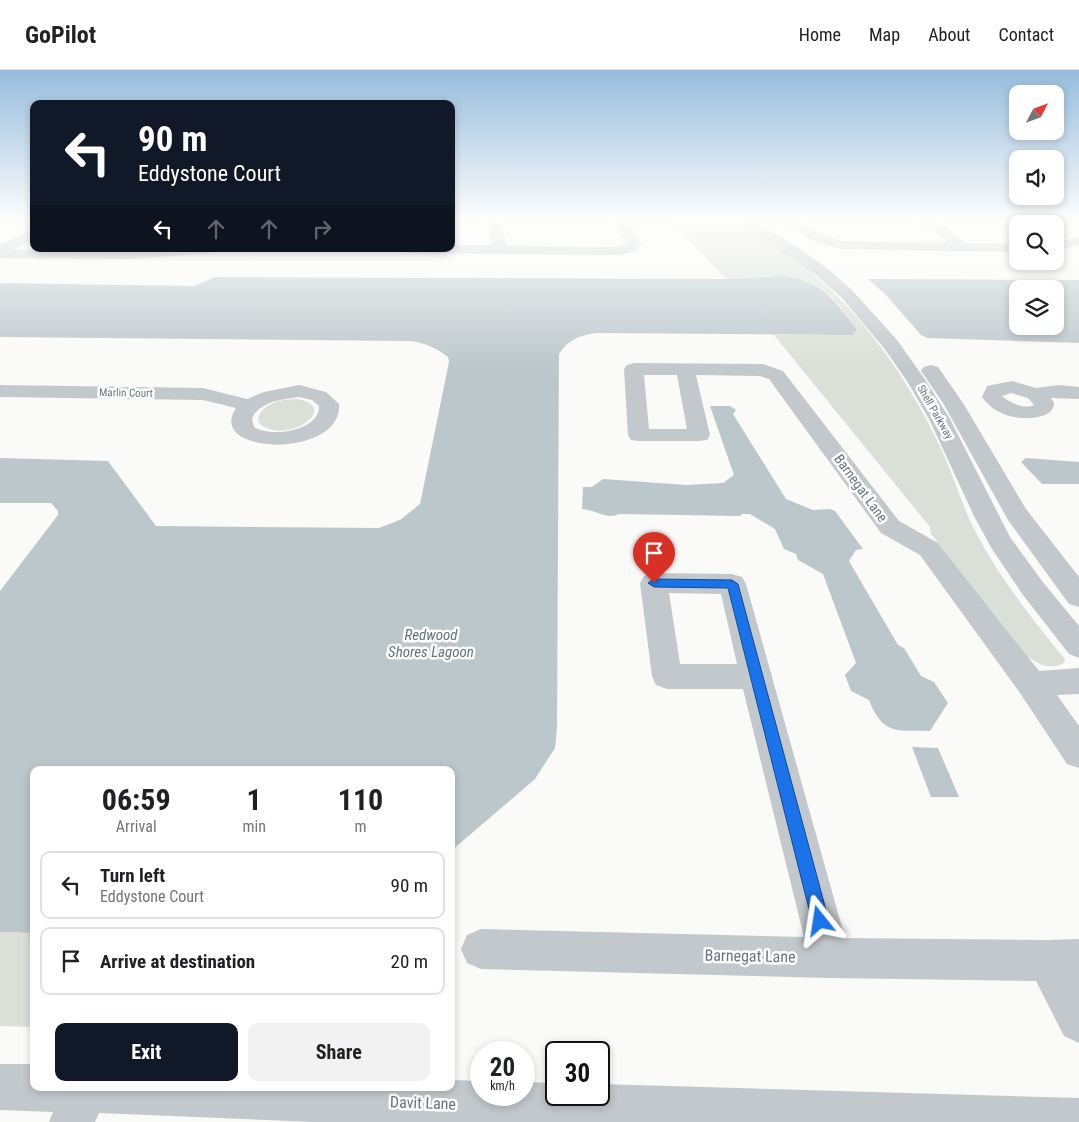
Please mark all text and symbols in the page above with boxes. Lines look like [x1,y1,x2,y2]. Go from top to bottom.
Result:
text: GoPilot [25,21,96,49]
text: Home [799,24,841,45]
text: Map [869,24,900,45]
text: About [928,24,970,45]
text: Contact [998,24,1054,45]
north arrow [1009,85,1064,140]
map controls [1009,85,1064,335]
text: 90 m [138,119,207,160]
icon: left [55,120,120,185]
button: sound [1009,150,1064,205]
text: Eddystone Court [138,161,281,186]
icon: left [149,215,177,243]
icon: ahead [202,215,230,243]
icon: ahead [255,215,283,243]
icon: right [308,215,336,243]
button: search [1009,215,1064,270]
button: layers [1009,280,1064,335]
street label: Shell Parkway [914,383,956,442]
street label: Marlin Court [99,386,153,400]
street label: Barnegat Lane [831,451,891,525]
pin [633,532,675,583]
icon: arrive [640,539,668,567]
water label: Redwood Shores Lagoon [388,626,474,661]
text: 06:59 [102,782,171,817]
text: 1 [247,782,262,817]
text: 110 [338,782,383,817]
text: Arrival [116,817,157,836]
text: min [242,817,266,836]
text: m [354,817,366,836]
text: Turn left [100,864,165,887]
icon: left [57,871,85,899]
text: 90 m [391,874,428,897]
text: Eddystone Court [100,887,204,906]
position arrow [793,894,845,946]
street label: Barnegat Lane [704,946,796,966]
icon: arrive [57,947,85,975]
text: Arrive at destination [100,950,255,973]
text: 20 m [391,950,428,973]
button: Exit [55,1023,238,1081]
button: Share [248,1023,430,1081]
speed limit sign: 30 [545,1041,610,1106]
text: 20 [490,1053,515,1082]
text: km/h [490,1079,515,1093]
street label: Davit Lane [390,1092,456,1114]

